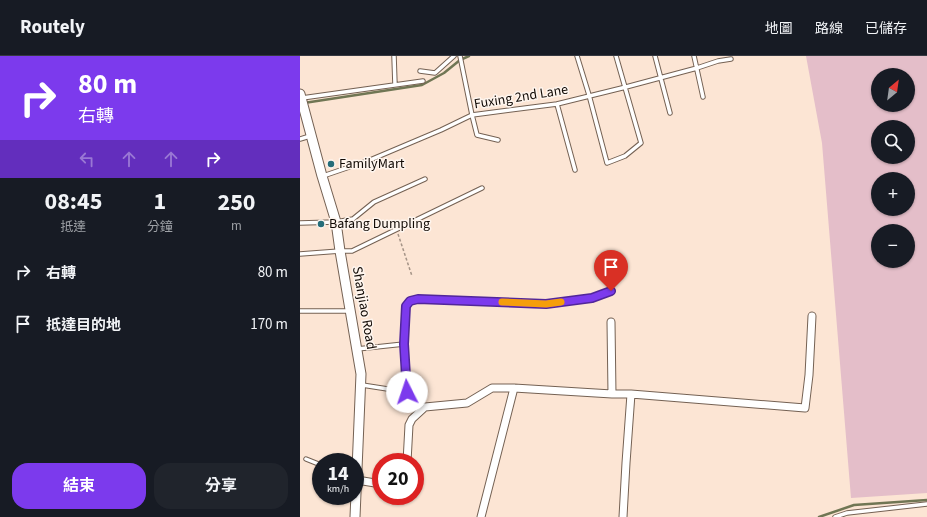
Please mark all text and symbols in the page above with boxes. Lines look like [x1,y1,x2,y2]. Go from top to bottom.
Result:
text: Routely [20,14,85,41]
text: 地圖 [765,19,793,39]
text: 路線 [815,19,843,39]
text: 已儲存 [865,19,907,39]
text: 80 m [78,64,137,104]
north arrow [871,68,915,112]
map controls [871,68,915,268]
icon: right [12,72,64,124]
street label: Fuxing 2nd Lane [472,80,570,114]
text: 右轉 [78,104,114,129]
button: search [871,120,915,164]
icon: left [76,148,98,170]
icon: ahead [118,148,140,170]
icon: ahead [160,148,182,170]
icon: right [202,148,224,170]
place label: FamilyMart [339,154,405,174]
marker: FamilyMart [326,159,336,169]
button: + [871,172,915,216]
text: 08:45 [45,184,102,219]
text: 1 [154,184,166,219]
text: 250 [217,185,255,220]
place label: Bafang Dumpling [329,214,430,234]
text: m [231,217,242,235]
text: 抵達 [60,218,86,236]
text: 分鐘 [147,218,173,236]
marker: Bafang Dumpling [316,219,326,229]
button: − [871,224,915,268]
pin [594,250,628,291]
icon: arrive [600,256,622,278]
icon: right [12,261,34,283]
text: 80 m [258,262,288,283]
text: 右轉 [46,263,76,284]
street label: Shanjiao Road [347,265,381,351]
icon: arrive [12,313,34,335]
text: 170 m [250,314,288,335]
text: 抵達目的地 [46,315,121,336]
position arrow [386,371,428,413]
speed limit sign: 20 [372,453,424,505]
text: 14 [327,460,349,488]
button: 結束 [12,463,146,509]
button: 分享 [154,463,288,509]
text: km/h [327,482,349,496]

